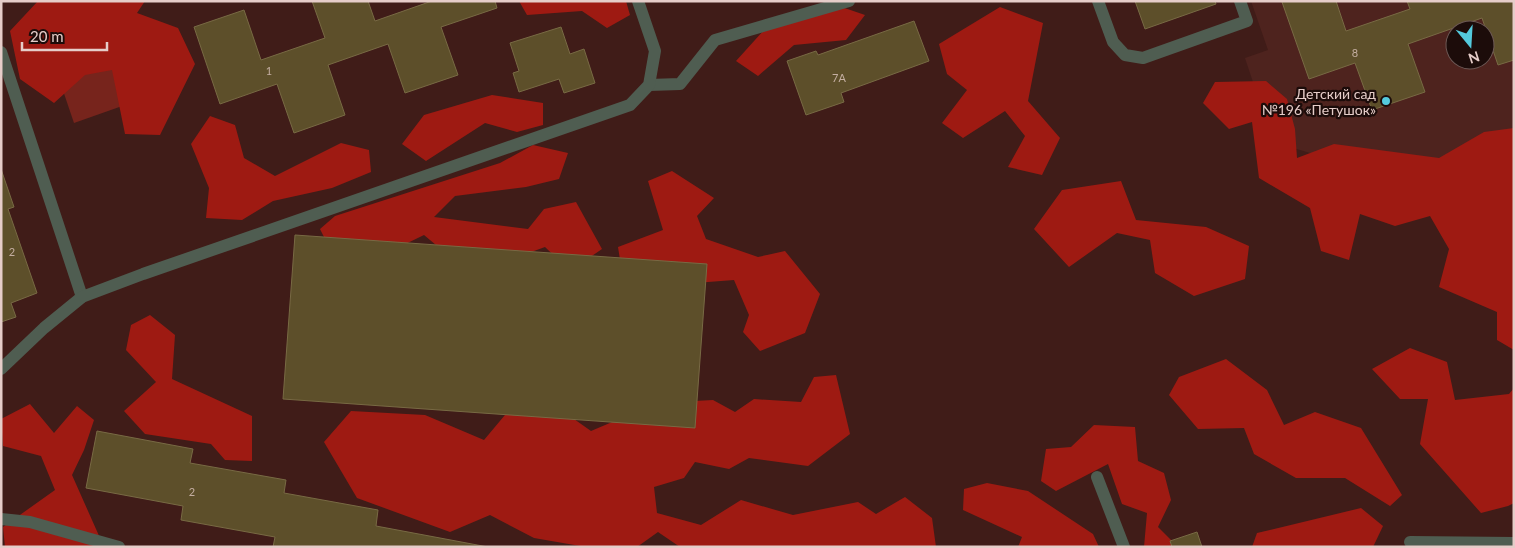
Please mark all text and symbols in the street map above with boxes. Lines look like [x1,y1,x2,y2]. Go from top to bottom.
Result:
scale bar [22,20,108,52]
north arrow [1445,20,1495,70]
text: 20 m [30,27,64,45]
house number: 8 [1352,46,1358,59]
text: N [1466,48,1482,68]
house number: 1 [266,64,272,77]
house number: 7А [832,71,846,84]
place label: Детский сад №196 «Петушок» [1261,85,1376,118]
marker: Детский сад №196 «Петушок» [1380,95,1392,107]
house number: 2 [9,245,15,258]
house number: 2 [189,485,195,498]

